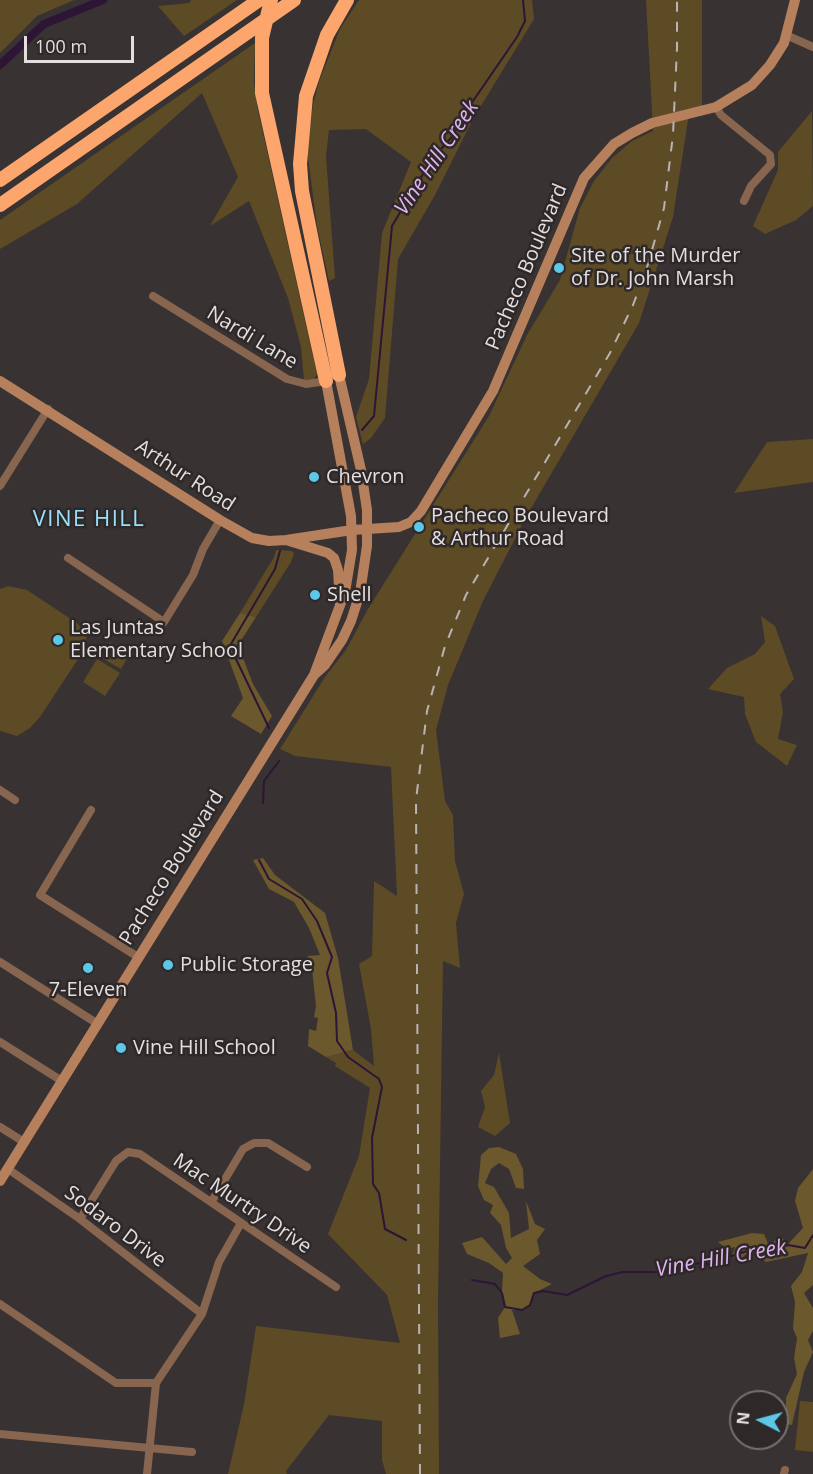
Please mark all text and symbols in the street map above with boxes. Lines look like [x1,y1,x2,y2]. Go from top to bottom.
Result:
scale bar [27,24,136,62]
text: 100 m [35,34,87,58]
water label: Vine Hill Creek [390,96,484,220]
street label: Pacheco Boulevard [481,180,573,354]
place label: Site of the Murder of Dr. John Marsh [571,244,740,291]
marker: Site of the Murder of Dr. John Marsh [552,261,566,275]
street label: Nardi Lane [202,301,302,375]
street label: Arthur Road [131,435,239,517]
place label: Chevron [326,465,405,489]
marker: Chevron [307,470,321,484]
place label: Pacheco Boulevard & Arthur Road [431,504,609,551]
district label: VINE HILL [33,507,145,533]
marker: Pacheco Boulevard & Arthur Road [412,520,426,534]
place label: Shell [327,583,372,607]
marker: Shell [308,588,322,602]
place label: Las Juntas Elementary School [70,616,243,663]
marker: Las Juntas Elementary School [51,633,65,647]
street label: Pacheco Boulevard [115,786,229,950]
place label: Public Storage [180,953,313,977]
marker: Public Storage [161,958,175,972]
marker: 7-Eleven [81,961,95,975]
place label: 7-Eleven [49,978,127,1002]
place label: Vine Hill School [133,1036,276,1060]
marker: Vine Hill School [114,1041,128,1055]
street label: Mac Murtry Drive [168,1149,316,1259]
street label: Sodaro Drive [60,1181,170,1273]
water label: Vine Hill Creek [654,1235,788,1283]
north arrow [729,1390,789,1450]
text: N [731,1411,755,1426]

